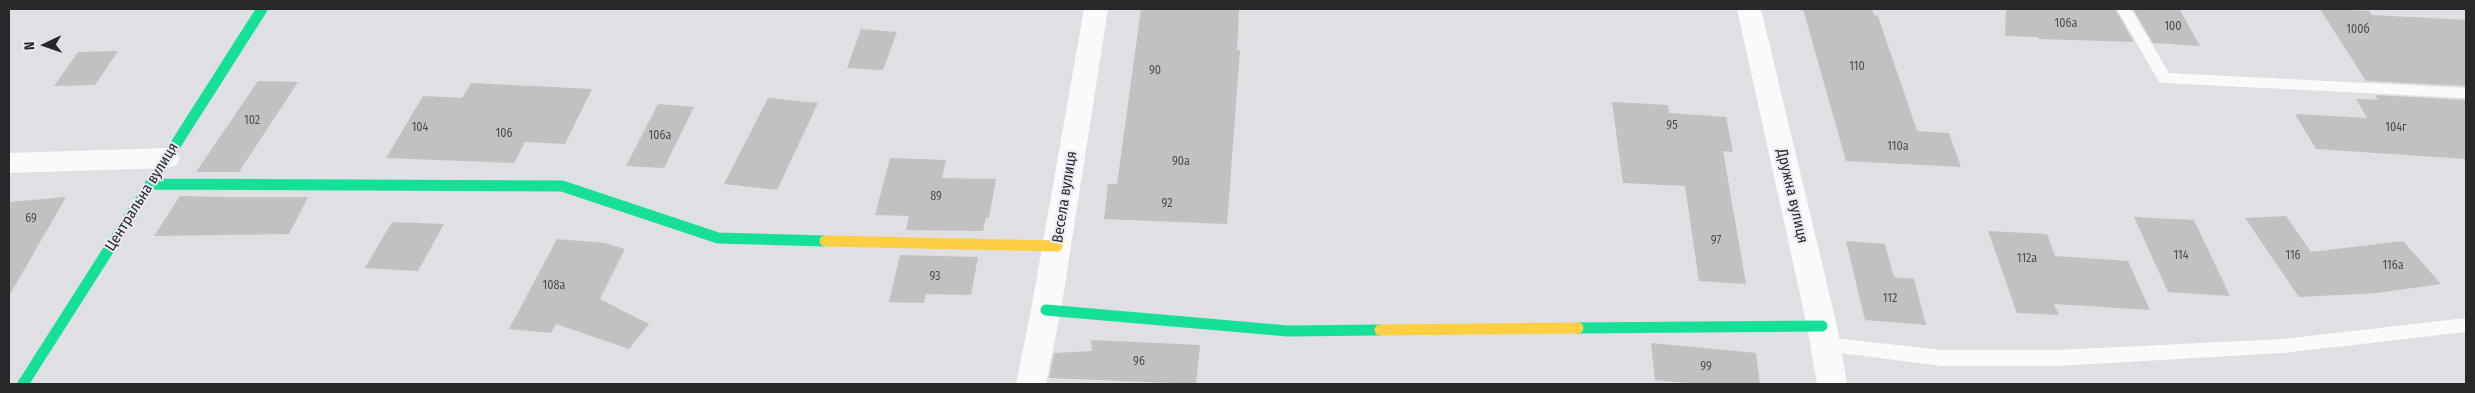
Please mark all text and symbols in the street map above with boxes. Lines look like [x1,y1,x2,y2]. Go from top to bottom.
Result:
house number: 106а [2055,17,2077,31]
north arrow [20,20,70,70]
house number: 100 [2164,20,2182,34]
house number: 100б [2346,23,2370,37]
text: N [21,41,38,50]
house number: 110 [1849,60,1865,74]
house number: 90 [1149,64,1161,78]
house number: 102 [244,114,260,128]
house number: 95 [1666,119,1678,133]
house number: 104 [412,121,428,135]
house number: 104г [2385,121,2407,135]
house number: 106 [496,127,512,141]
house number: 106а [649,129,671,143]
street label: Центральна вулиця [101,140,183,254]
house number: 110а [1887,140,1909,154]
street label: Дружна вулиця [1772,147,1812,245]
street label: Весела вулиця [1049,150,1081,244]
house number: 90а [1172,155,1190,169]
house number: 89 [930,190,942,204]
house number: 92 [1162,197,1172,211]
house number: 69 [25,212,37,226]
house number: 97 [1711,234,1721,248]
house number: 114 [2174,249,2188,263]
house number: 116 [2285,249,2301,263]
house number: 112а [2017,252,2037,266]
house number: 116а [2382,259,2404,273]
house number: 93 [929,270,941,284]
house number: 108а [543,279,565,293]
house number: 112 [1883,292,1897,306]
house number: 96 [1133,355,1145,369]
house number: 99 [1700,360,1712,374]

